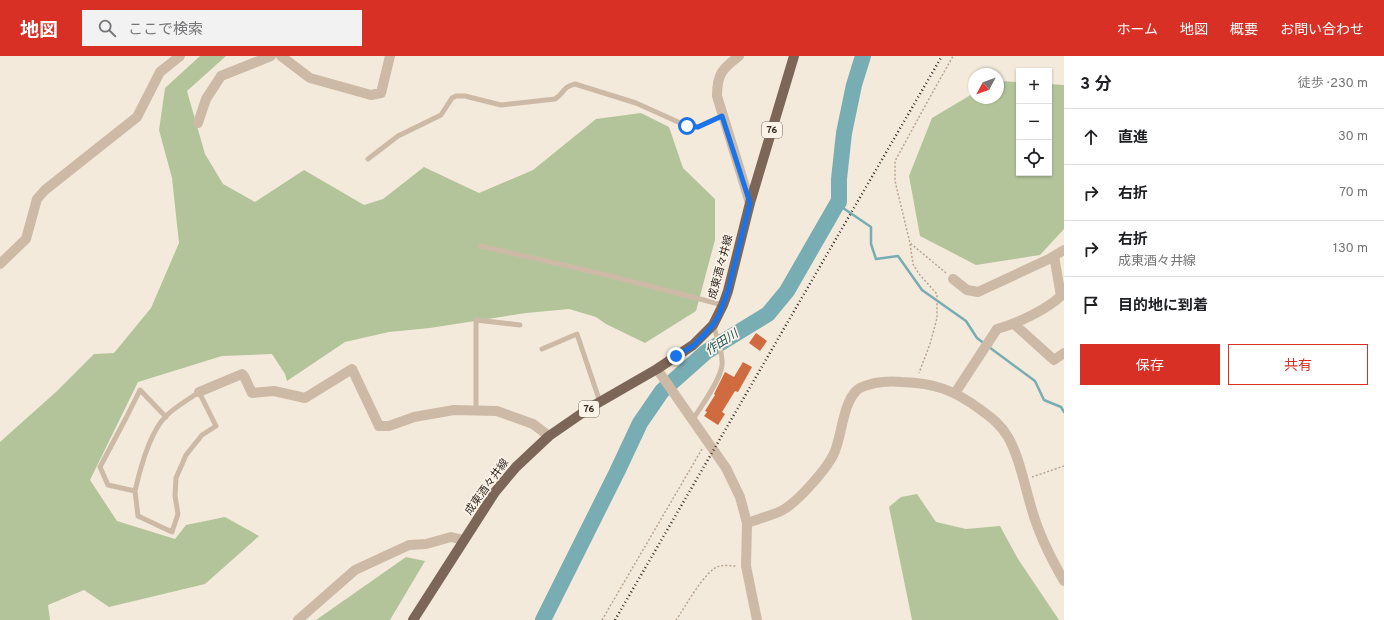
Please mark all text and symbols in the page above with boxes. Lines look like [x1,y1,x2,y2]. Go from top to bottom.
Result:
search box [82,10,362,46]
icon: search [96,17,118,39]
text: 地図 [20,19,58,43]
text: ここで検索 [128,21,203,40]
text: ホーム [1116,22,1158,39]
text: 地図 [1180,22,1208,39]
text: 概要 [1230,22,1258,39]
text: お問い合わせ [1280,22,1364,39]
north arrow [968,68,1004,104]
map controls [1016,68,1052,176]
button: + [1016,68,1052,104]
text: 3 分 [1080,74,1111,96]
text: 徒歩 · 230 m [1298,76,1368,92]
button: − [1016,104,1052,140]
route start [678,117,696,135]
road number: 76 [762,122,782,138]
icon: ahead [1080,126,1102,148]
text: 直進 [1118,129,1148,148]
text: 30 m [1338,129,1368,145]
button: locate [1016,140,1052,176]
icon: right [1080,182,1102,204]
text: 右折 [1118,185,1148,204]
text: 70 m [1339,185,1368,201]
text: 右折 [1118,231,1148,250]
street label: 成東酒々井線 [706,233,736,301]
icon: right [1080,238,1102,260]
text: 130 m [1333,241,1368,257]
text: 成東酒々井線 [1118,254,1196,270]
icon: arrive [1080,294,1102,316]
text: 目的地に到着 [1118,297,1208,316]
water label: 作田川 [703,325,743,360]
button: 保存 [1080,344,1220,385]
button: 共有 [1228,344,1368,385]
route end [667,347,685,365]
road number: 76 [579,401,599,417]
street label: 成東酒々井線 [462,456,512,518]

